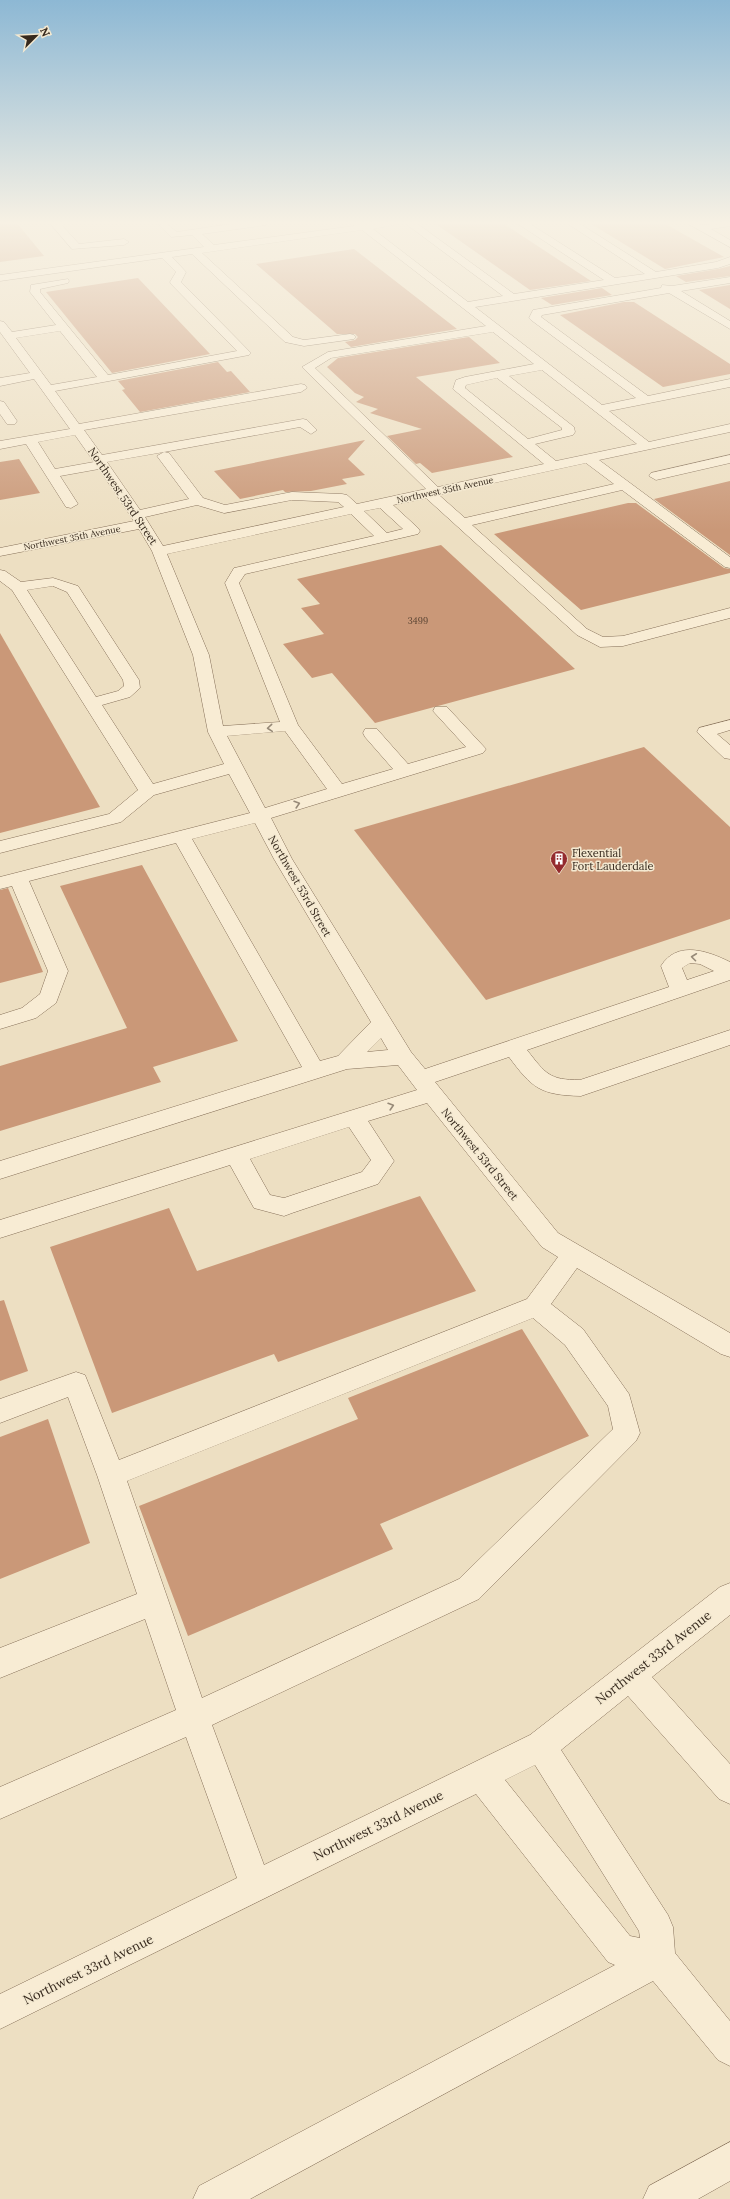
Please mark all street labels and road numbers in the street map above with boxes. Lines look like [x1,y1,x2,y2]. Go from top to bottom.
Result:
street label: Northwest 53rd Street [85,445,161,548]
street label: Northwest 35th Avenue [396,474,494,505]
street label: Northwest 35th Avenue [22,523,121,552]
street label: Northwest 53rd Street [265,833,335,940]
street label: Northwest 53rd Street [438,1105,522,1204]
street label: Northwest 33rd Avenue [592,1607,715,1708]
street label: Northwest 33rd Avenue [310,1786,446,1864]
street label: Northwest 33rd Avenue [20,1930,156,2008]

